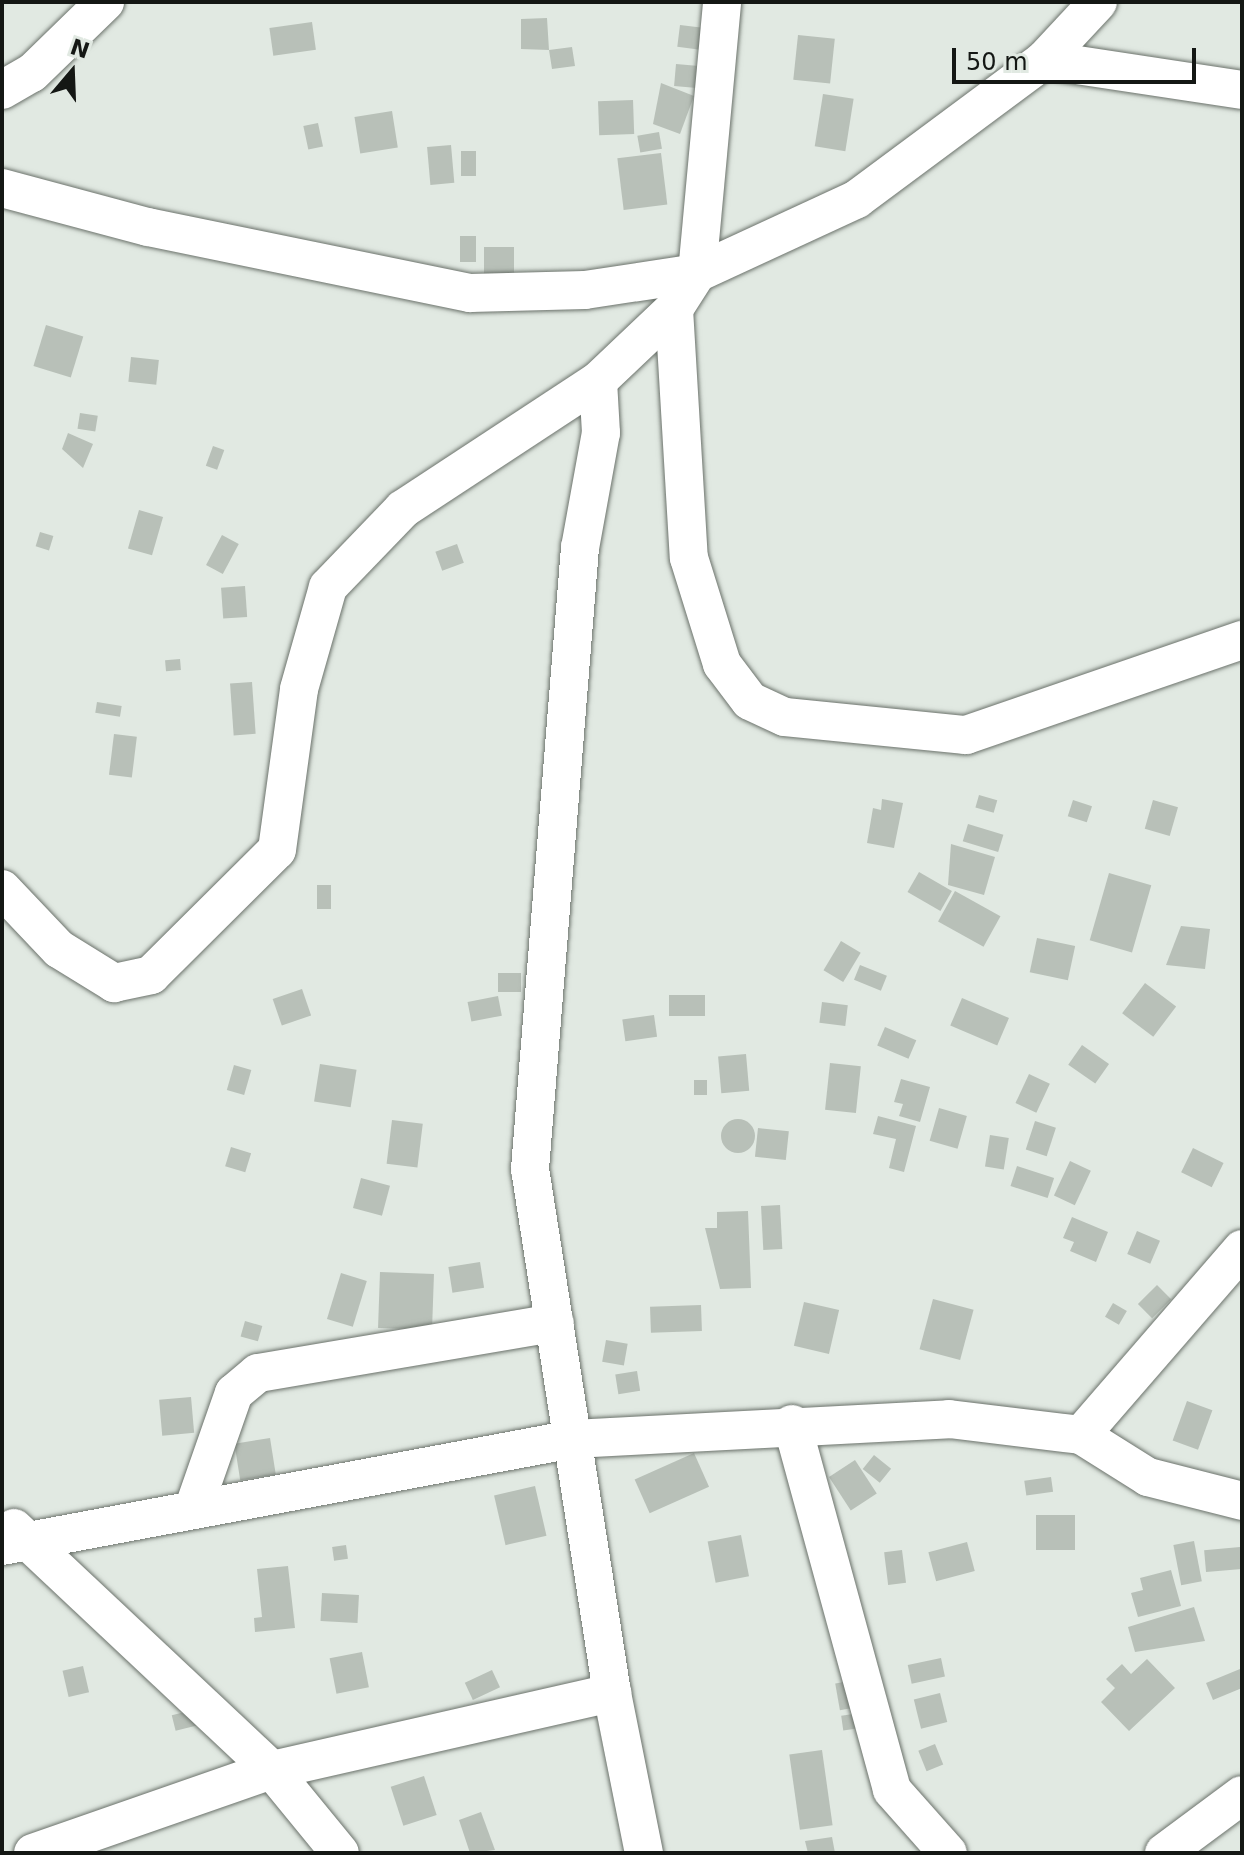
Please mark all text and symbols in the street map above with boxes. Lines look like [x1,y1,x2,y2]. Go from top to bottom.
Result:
north arrow [32,32,112,112]
scale bar [956,32,1200,82]
text: N [67,34,93,64]
text: 50 m [966,48,1028,76]

